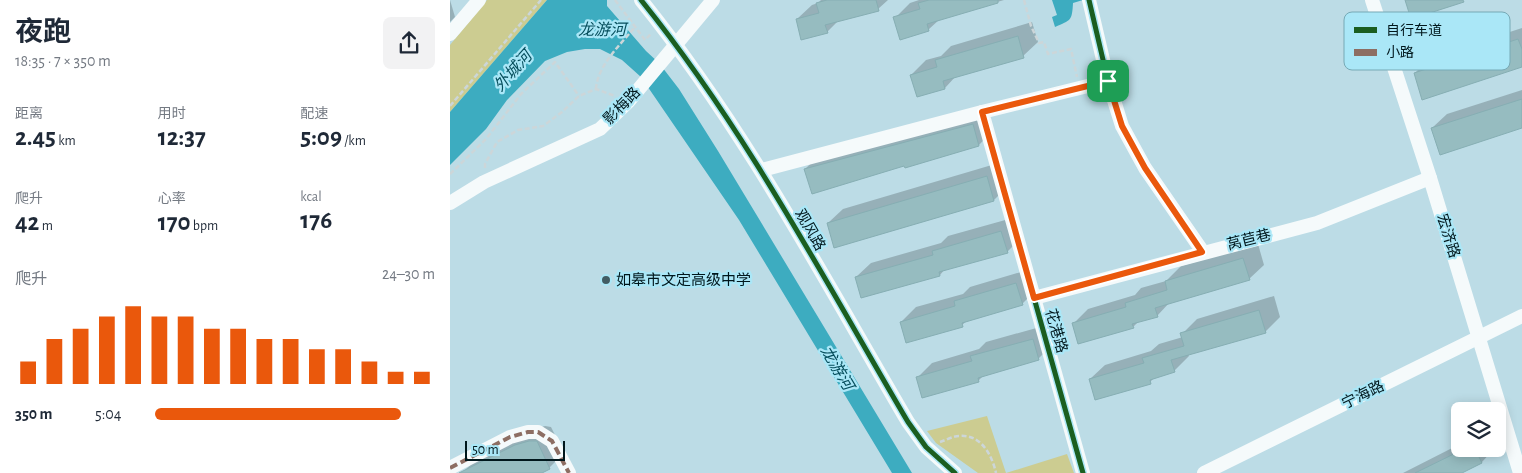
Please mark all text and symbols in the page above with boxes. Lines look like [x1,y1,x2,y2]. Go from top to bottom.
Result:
legend [1344,12,1510,70]
button: share [383,17,435,69]
text: 夜跑 [15,19,71,47]
water label: 龙游河 [578,21,629,38]
text: 自行车道 [1386,22,1442,38]
water label: 外城河 [490,45,537,94]
text: 小路 [1386,45,1414,60]
text: 18:35 · 7 × 350 m [15,53,111,69]
pin [1087,60,1129,102]
icon: arrive [1094,67,1122,95]
street label: 影梅路 [600,84,643,127]
text: 距离 [15,107,43,121]
text: 用时 [158,107,186,121]
text: 配速 [300,107,328,121]
text: 2.45 [15,125,56,150]
text: 12:37 [158,125,206,150]
text: 5:09 [300,125,342,150]
text: km [56,134,76,148]
text: /km [342,134,366,148]
text: kcal [300,190,322,204]
text: 爬升 [15,192,43,206]
text: 心率 [158,192,186,206]
street label: 观风路 [792,206,829,253]
text: 176 [300,208,332,233]
text: 42 [15,210,39,235]
text: 170 [158,210,190,235]
street label: 宏济路 [1434,212,1463,260]
text: m [39,219,53,233]
text: bpm [190,219,218,233]
street label: 莴苣巷 [1225,226,1273,253]
text: 24–30 m [382,266,435,282]
text: 爬升 [15,271,47,287]
place label: 如皋市文定高级中学 [616,271,751,288]
marker: 如皋市文定高级中学 [600,274,612,286]
street label: 花港路 [1043,307,1070,355]
water label: 龙游河 [818,343,859,395]
street label: 宁海路 [1339,377,1387,412]
map controls [1451,402,1506,457]
button: layers [1451,402,1506,457]
text: 350 m [15,406,52,422]
text: 5:04 [95,406,122,422]
scale bar [465,438,565,461]
text: 50 m [472,443,499,457]

